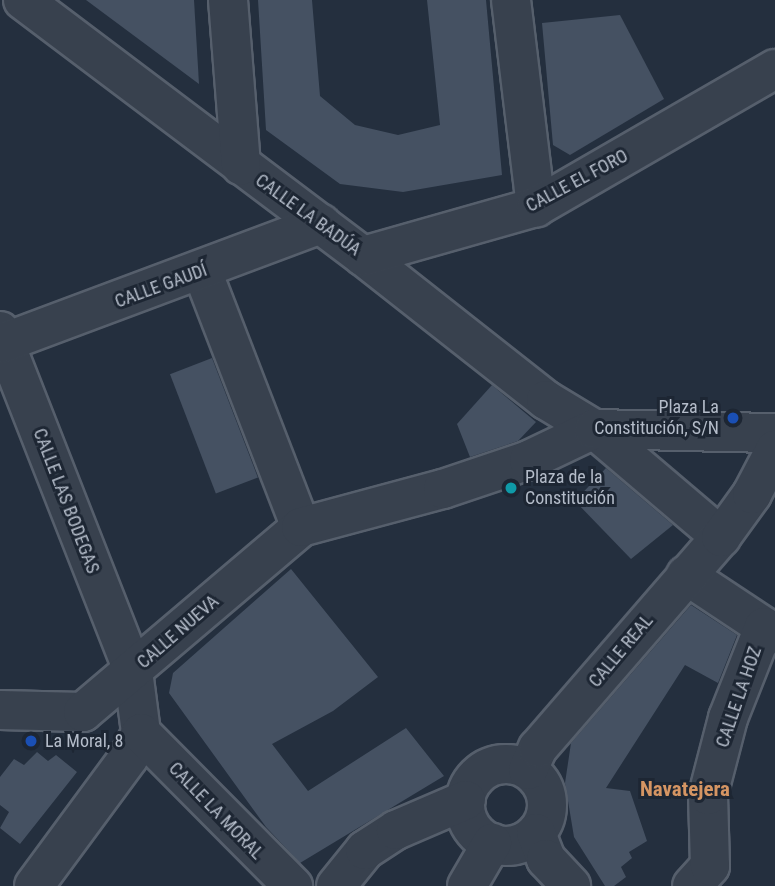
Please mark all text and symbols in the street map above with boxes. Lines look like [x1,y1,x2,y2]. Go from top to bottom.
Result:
street label: CALLE EL FORO [522,145,632,217]
street label: CALLE LA BADÚA [251,170,365,260]
street label: CALLE GAUDÍ [112,259,210,313]
place label: Plaza La Constitución, S/N [594,397,719,440]
marker: Plaza La Constitución, S/N [725,410,741,426]
street label: CALLE LAS BODEGAS [28,425,104,577]
place label: Plaza de la Constitución [525,467,615,510]
marker: Plaza de la Constitución [503,480,519,496]
street label: CALLE NUEVA [133,591,223,673]
street label: CALLE REAL [584,610,658,692]
street label: CALLE LA HOZ [712,644,766,750]
place label: La Moral, 8 [45,730,123,752]
marker: La Moral, 8 [23,733,39,749]
street label: CALLE LA MORAL [164,758,268,864]
district label: Navatejera [640,776,730,802]

